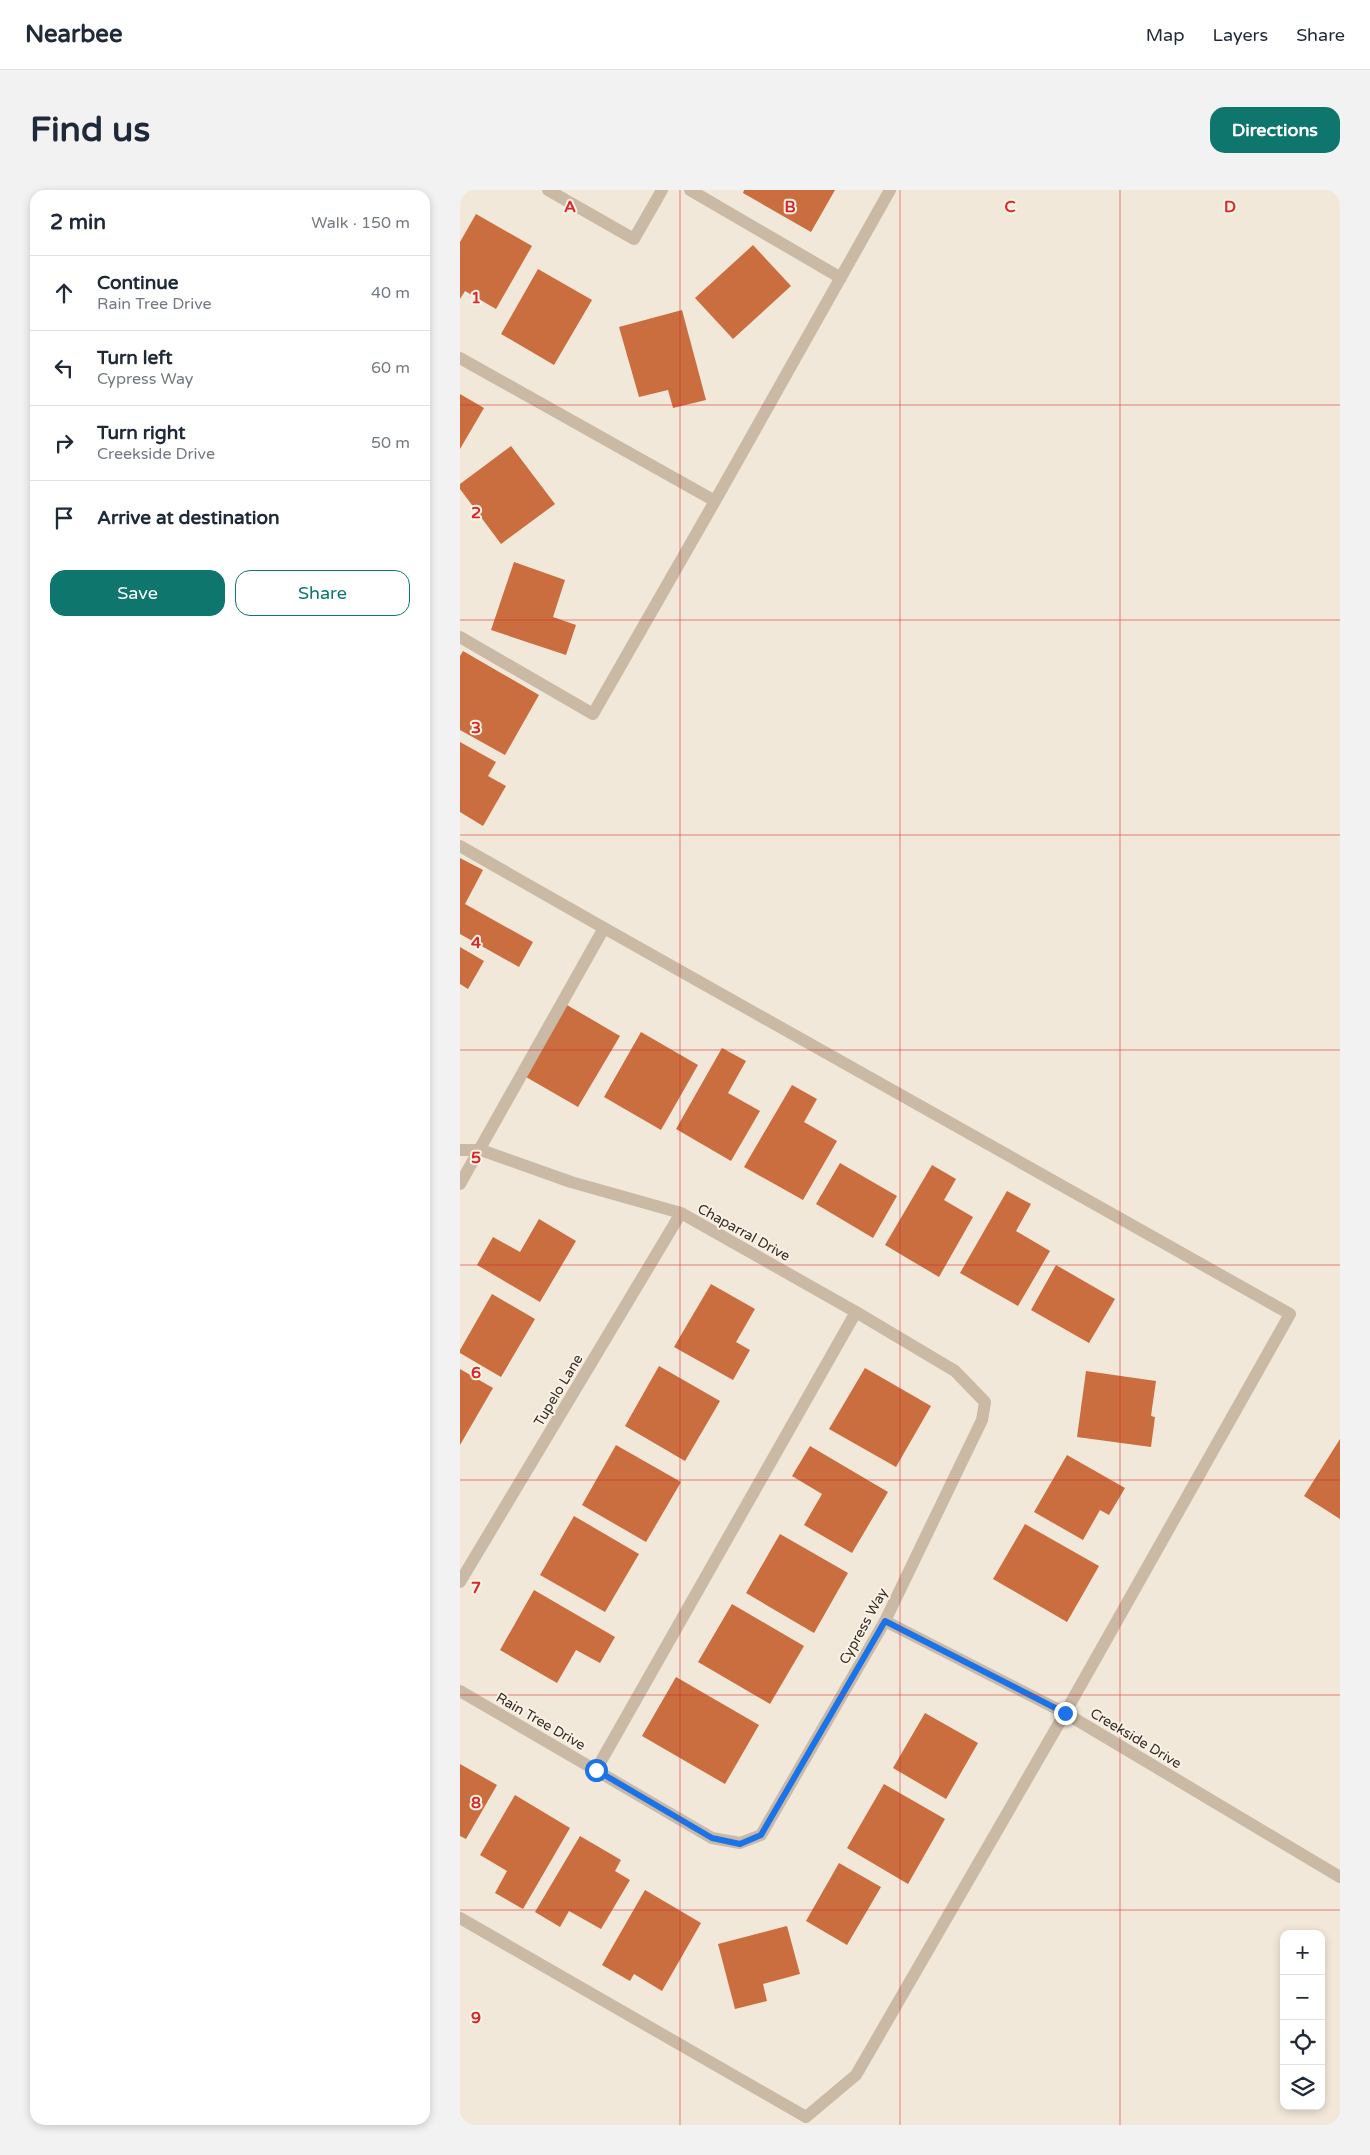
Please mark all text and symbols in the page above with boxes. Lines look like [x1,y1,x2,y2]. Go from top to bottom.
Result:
text: Nearbee [25,20,123,49]
text: Map [1146,24,1185,46]
text: Layers [1213,24,1268,46]
text: Share [1296,24,1345,46]
button: Directions [1210,107,1340,153]
text: Find us [30,109,150,151]
text: A [564,197,576,217]
text: B [784,197,796,217]
text: C [1004,197,1016,217]
text: D [1224,197,1236,217]
text: 2 min [50,210,106,235]
text: Walk · 150 m [311,213,410,233]
text: Continue [97,272,179,294]
icon: ahead [50,279,78,307]
text: 40 m [371,283,410,303]
text: 1 [471,288,481,308]
text: Rain Tree Drive [97,294,212,314]
text: Turn left [97,347,173,369]
icon: left [50,354,78,382]
text: 60 m [371,358,410,378]
text: Cypress Way [97,369,193,389]
text: Turn right [97,422,185,444]
icon: right [50,429,78,457]
text: 50 m [371,433,410,453]
text: Creekside Drive [97,444,215,464]
text: 2 [471,503,481,523]
icon: arrive [50,504,78,532]
text: Arrive at destination [97,507,280,529]
button: Save [50,570,225,616]
button: Share [235,570,410,616]
text: 3 [471,718,481,738]
text: 4 [471,933,481,953]
text: 5 [471,1148,481,1168]
street label: Chaparral Drive [695,1200,793,1265]
street label: Tupelo Lane [530,1351,587,1429]
text: 6 [471,1363,481,1383]
text: 7 [471,1578,481,1598]
street label: Cypress Way [836,1585,892,1667]
street label: Rain Tree Drive [493,1689,588,1754]
route end [1054,1702,1077,1725]
street label: Creekside Drive [1087,1705,1184,1772]
route start [585,1759,608,1782]
text: 8 [471,1793,481,1813]
map controls [1280,1930,1325,2110]
button: + [1280,1930,1325,1975]
button: − [1280,1975,1325,2020]
text: 9 [471,2008,481,2028]
button: locate [1280,2020,1325,2065]
button: layers [1280,2065,1325,2110]

